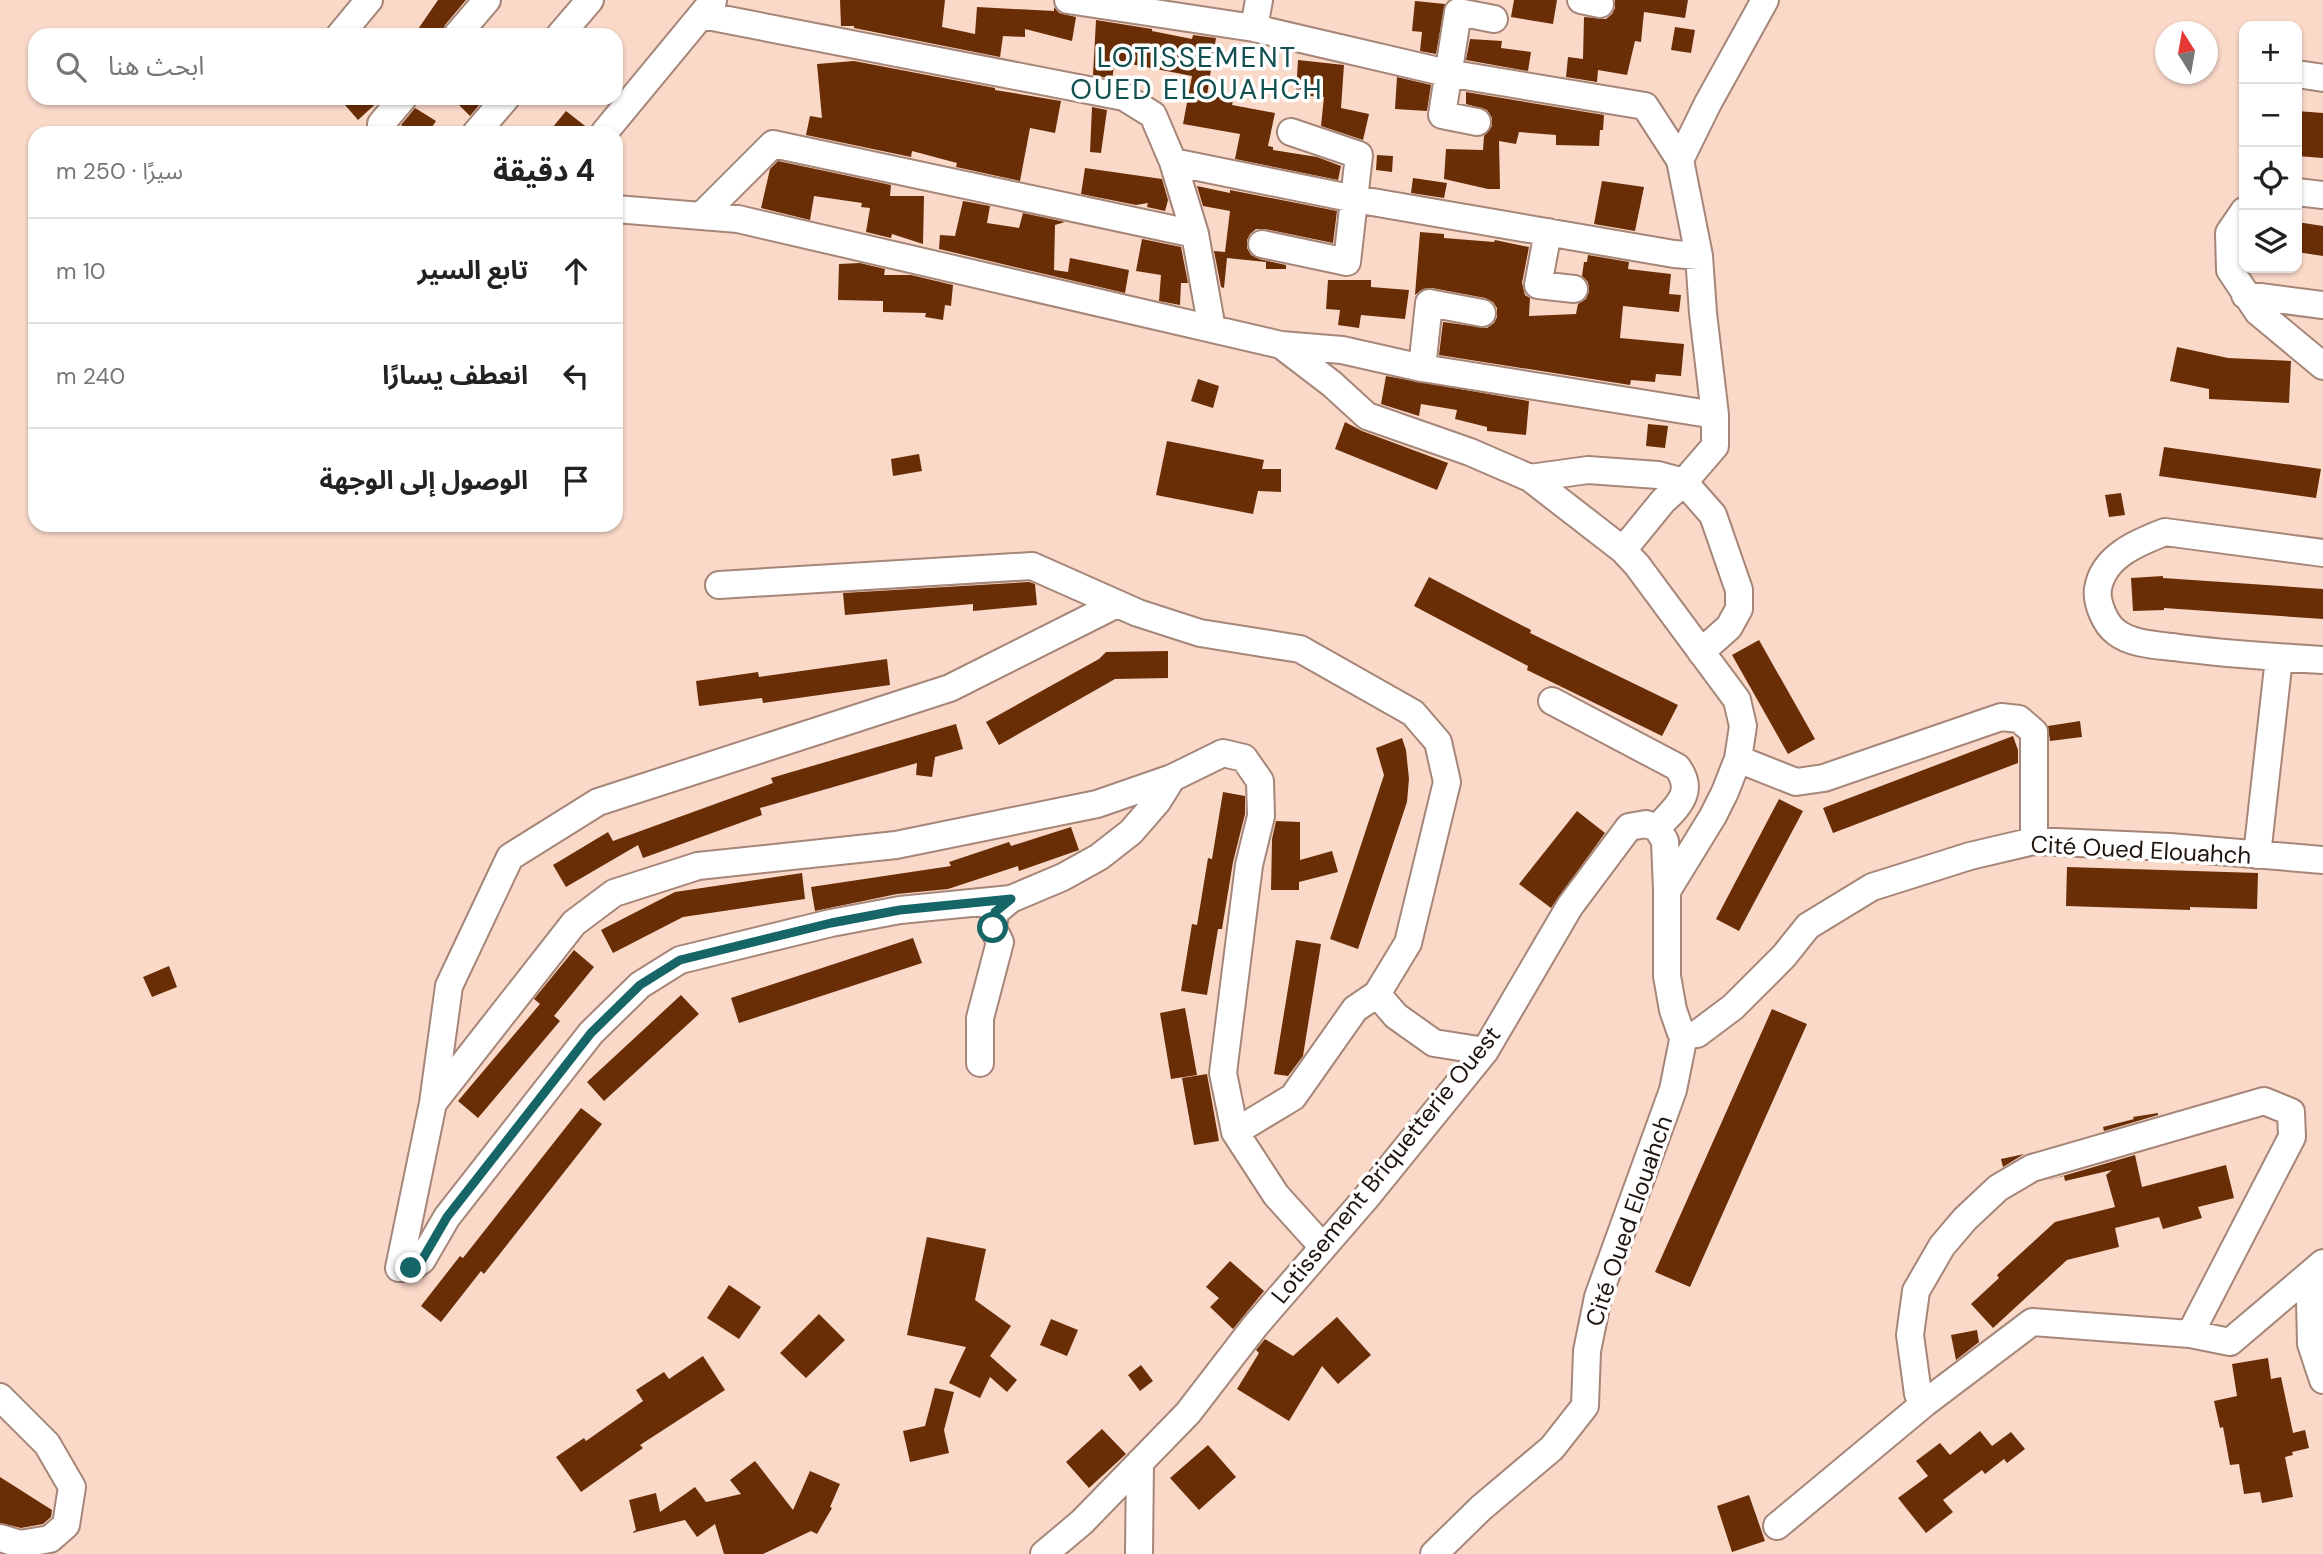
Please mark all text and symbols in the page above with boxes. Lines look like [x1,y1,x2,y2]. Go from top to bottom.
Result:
north arrow [2155,21,2218,84]
map controls [2239,21,2302,273]
button: + [2239,21,2302,84]
search box [28,28,623,105]
district label: LOTISSEMENT OUED ELOUAHCH [1070,39,1324,108]
icon: search [52,48,90,86]
text: ابحث هنا [108,49,205,83]
button: − [2239,84,2302,147]
button: locate [2239,147,2302,210]
text: 4 دقيقة [493,151,595,190]
text: سيرًا · 250 m [56,156,183,186]
button: layers [2239,210,2302,273]
icon: ahead [557,252,595,290]
text: تابع السير [418,253,528,287]
text: 10 m [56,256,106,286]
icon: left [557,357,595,395]
text: انعطف يسارًا [382,358,528,392]
text: 240 m [56,361,125,391]
icon: arrive [557,462,595,500]
text: الوصول إلى الوجهة [319,463,528,497]
street label: Cité Oued Elouahch [2030,828,2252,871]
route start [977,912,1008,943]
street label: Lotissement Briquetterie Ouest [1264,1020,1507,1310]
street label: Cité Oued Elouahch [1578,1111,1679,1330]
route end [395,1252,426,1283]

